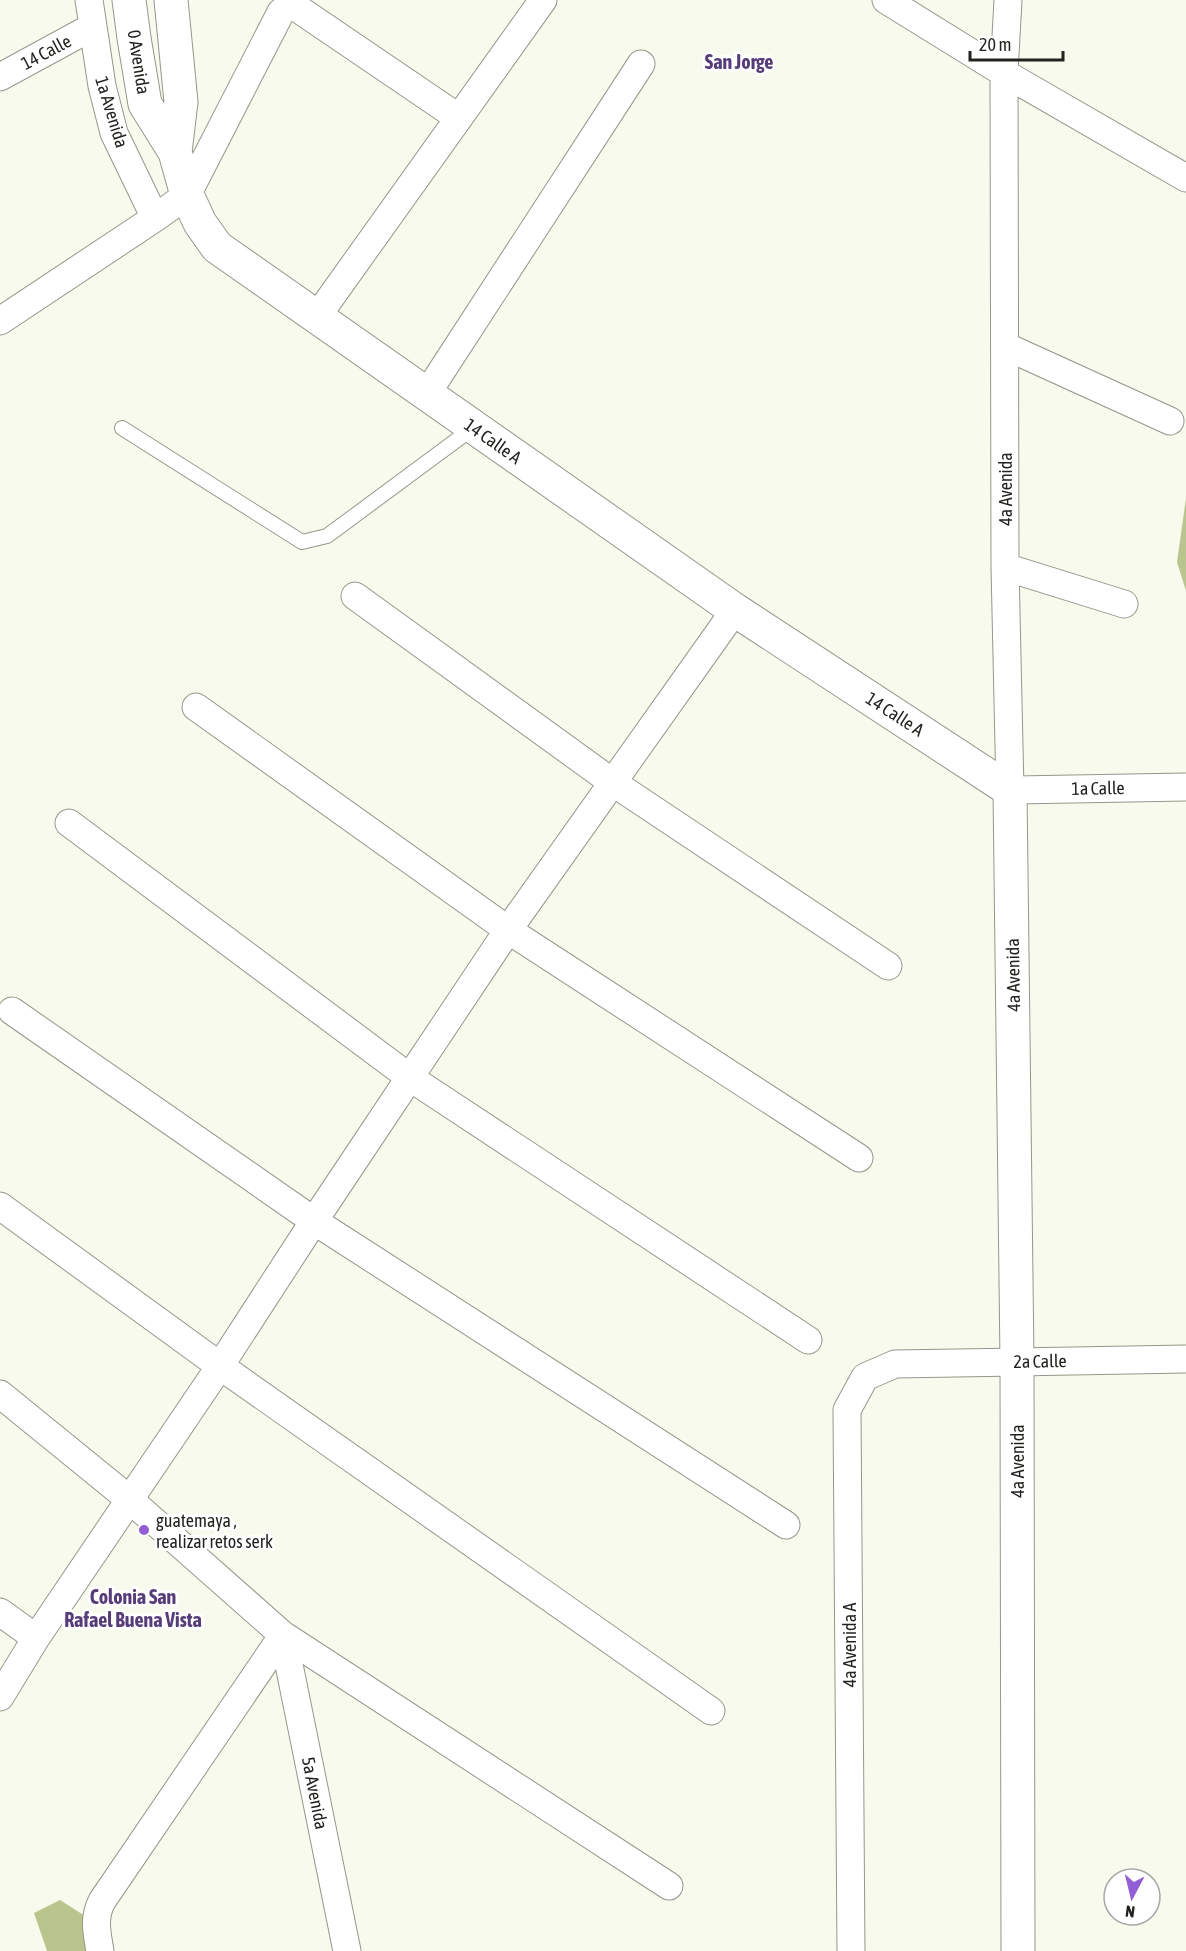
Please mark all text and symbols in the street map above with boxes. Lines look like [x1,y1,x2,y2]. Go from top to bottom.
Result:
scale bar [970,24,1063,62]
street label: 0 Avenida [124,28,154,96]
street label: 14 Calle [17,30,75,74]
text: 20 m [979,34,1011,55]
district label: San Jorge [705,50,773,73]
street label: 1a Avenida [91,74,133,150]
street label: 14 Calle A [460,414,526,468]
street label: 4a Avenida [995,452,1016,526]
street label: 14 Calle A [862,688,928,741]
street label: 1a Calle [1071,777,1125,799]
street label: 4a Avenida [1002,938,1024,1012]
street label: 2a Calle [1013,1350,1067,1372]
street label: 4a Avenida [1007,1424,1028,1498]
place label: guatemaya , realizar retos serk [156,1510,273,1552]
marker: guatemaya , realizar retos serk [137,1523,151,1537]
district label: Colonia San Rafael Buena Vista [64,1585,202,1631]
street label: 4a Avenida A [839,1603,860,1687]
street label: 5a Avenida [298,1755,332,1831]
north arrow [1102,1867,1162,1927]
text: N [1124,1902,1136,1921]

